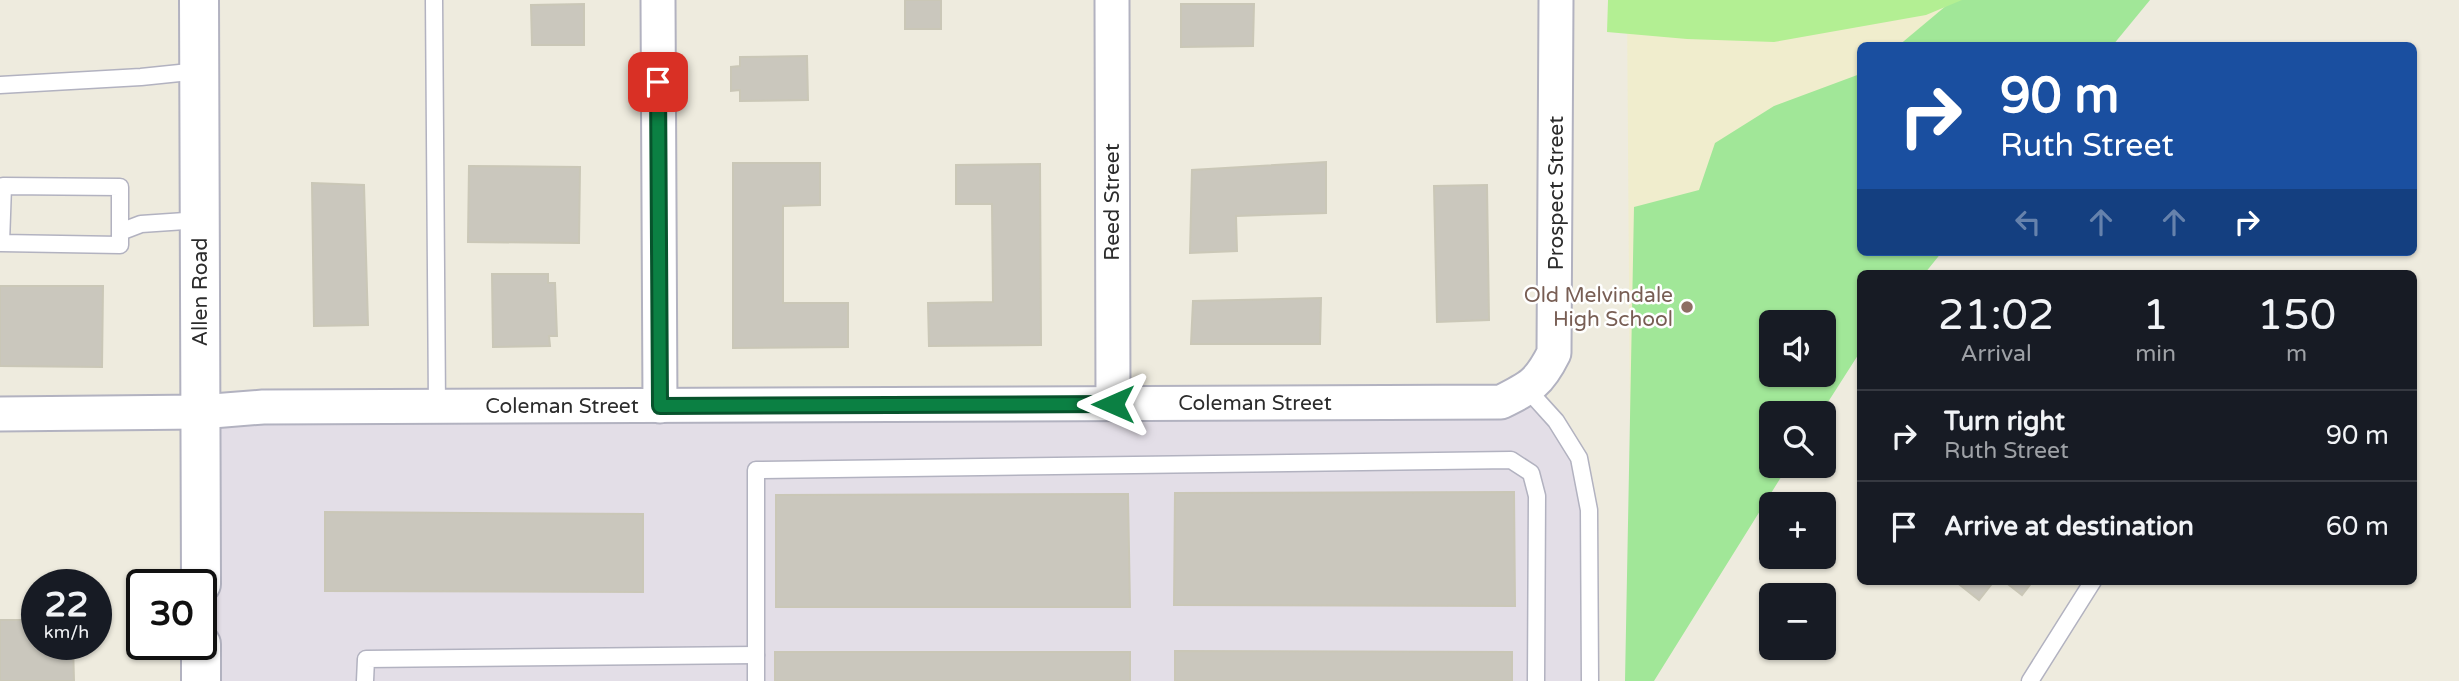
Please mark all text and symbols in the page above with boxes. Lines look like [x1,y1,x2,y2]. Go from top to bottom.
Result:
pin [628,52,688,112]
icon: arrive [639,63,677,101]
text: 90 m [2000,67,2119,126]
icon: right [1885,70,1976,161]
street label: Prospect Street [1544,116,1569,270]
text: Ruth Street [2000,127,2174,165]
street label: Reed Street [1100,143,1125,261]
icon: left [2009,203,2047,241]
icon: ahead [2082,203,2120,241]
icon: ahead [2155,203,2193,241]
icon: right [2228,203,2266,241]
street label: Allen Road [188,238,213,346]
place label: Old Melvindale High School [1524,283,1673,332]
text: 21:02 [1938,290,2054,341]
text: 1 [2142,290,2169,341]
text: 150 [2257,290,2336,341]
marker: Old Melvindale High School [1679,299,1695,315]
map controls [1759,310,1836,660]
button: sound [1759,310,1836,387]
text: Arrival [1961,340,2032,368]
text: min [2135,340,2176,368]
text: m [2286,340,2307,368]
position arrow [1076,367,1150,441]
street label: Coleman Street [1178,391,1332,416]
street label: Coleman Street [485,394,639,419]
button: search [1759,401,1836,478]
text: Turn right [1944,406,2065,437]
icon: right [1885,417,1923,455]
text: 90 m [2326,420,2389,451]
text: Ruth Street [1944,437,2069,465]
button: + [1759,492,1836,569]
icon: arrive [1885,508,1923,546]
text: Arrive at destination [1944,511,2194,542]
text: 60 m [2326,511,2389,542]
speed limit sign: 30 [126,569,217,660]
button: − [1759,583,1836,660]
text: 22 [45,584,88,626]
text: km/h [44,621,89,643]

